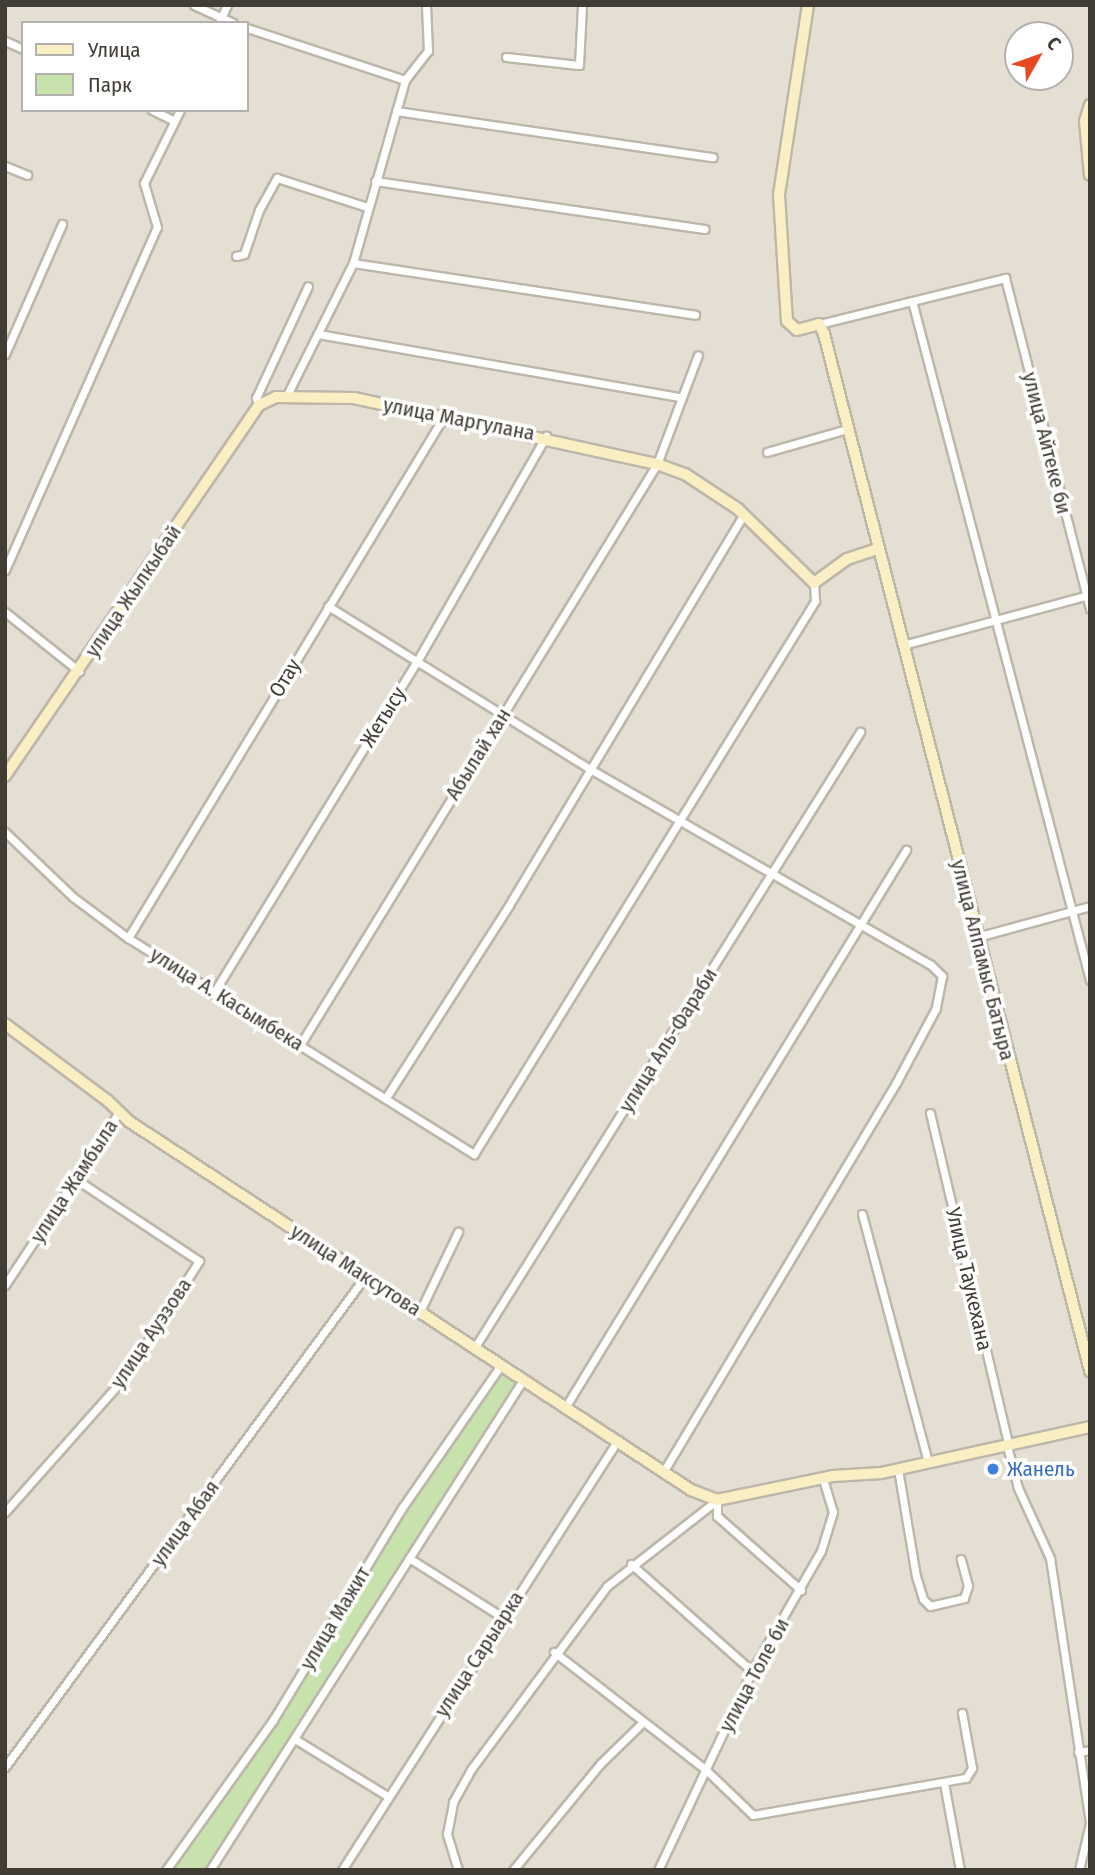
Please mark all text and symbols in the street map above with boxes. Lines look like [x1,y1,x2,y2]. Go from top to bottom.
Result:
legend [21,21,248,112]
north arrow [1004,21,1074,91]
text: С [1042,32,1066,55]
text: Улица [88,37,141,63]
text: Парк [88,72,132,98]
street label: улица Айтеке би [1017,369,1077,517]
street label: улица Маргулана [381,392,537,446]
street label: улица Жылкыбай [80,520,186,662]
street label: Отау [264,654,306,702]
street label: Жетысу [355,682,411,752]
street label: Абылай хан [440,703,516,805]
street label: улица Алпамыс Батыра [946,857,1020,1063]
street label: улица А. Касымбека [146,942,308,1056]
street label: улица Аль-Фараби [613,963,723,1117]
street label: улица Жамбыла [25,1115,123,1247]
street label: Улица Таукехана [940,1205,998,1353]
street label: улица Максутова [286,1218,426,1322]
street label: улица Ауэзова [105,1273,197,1393]
place label: Жанель [1007,1456,1075,1482]
marker: Жанель [985,1461,1001,1477]
street label: улица Абая [145,1475,225,1571]
street label: улица Мажит [294,1562,376,1674]
street label: улица Сарыарка [429,1586,529,1722]
street label: улица Толе би [713,1614,795,1736]

